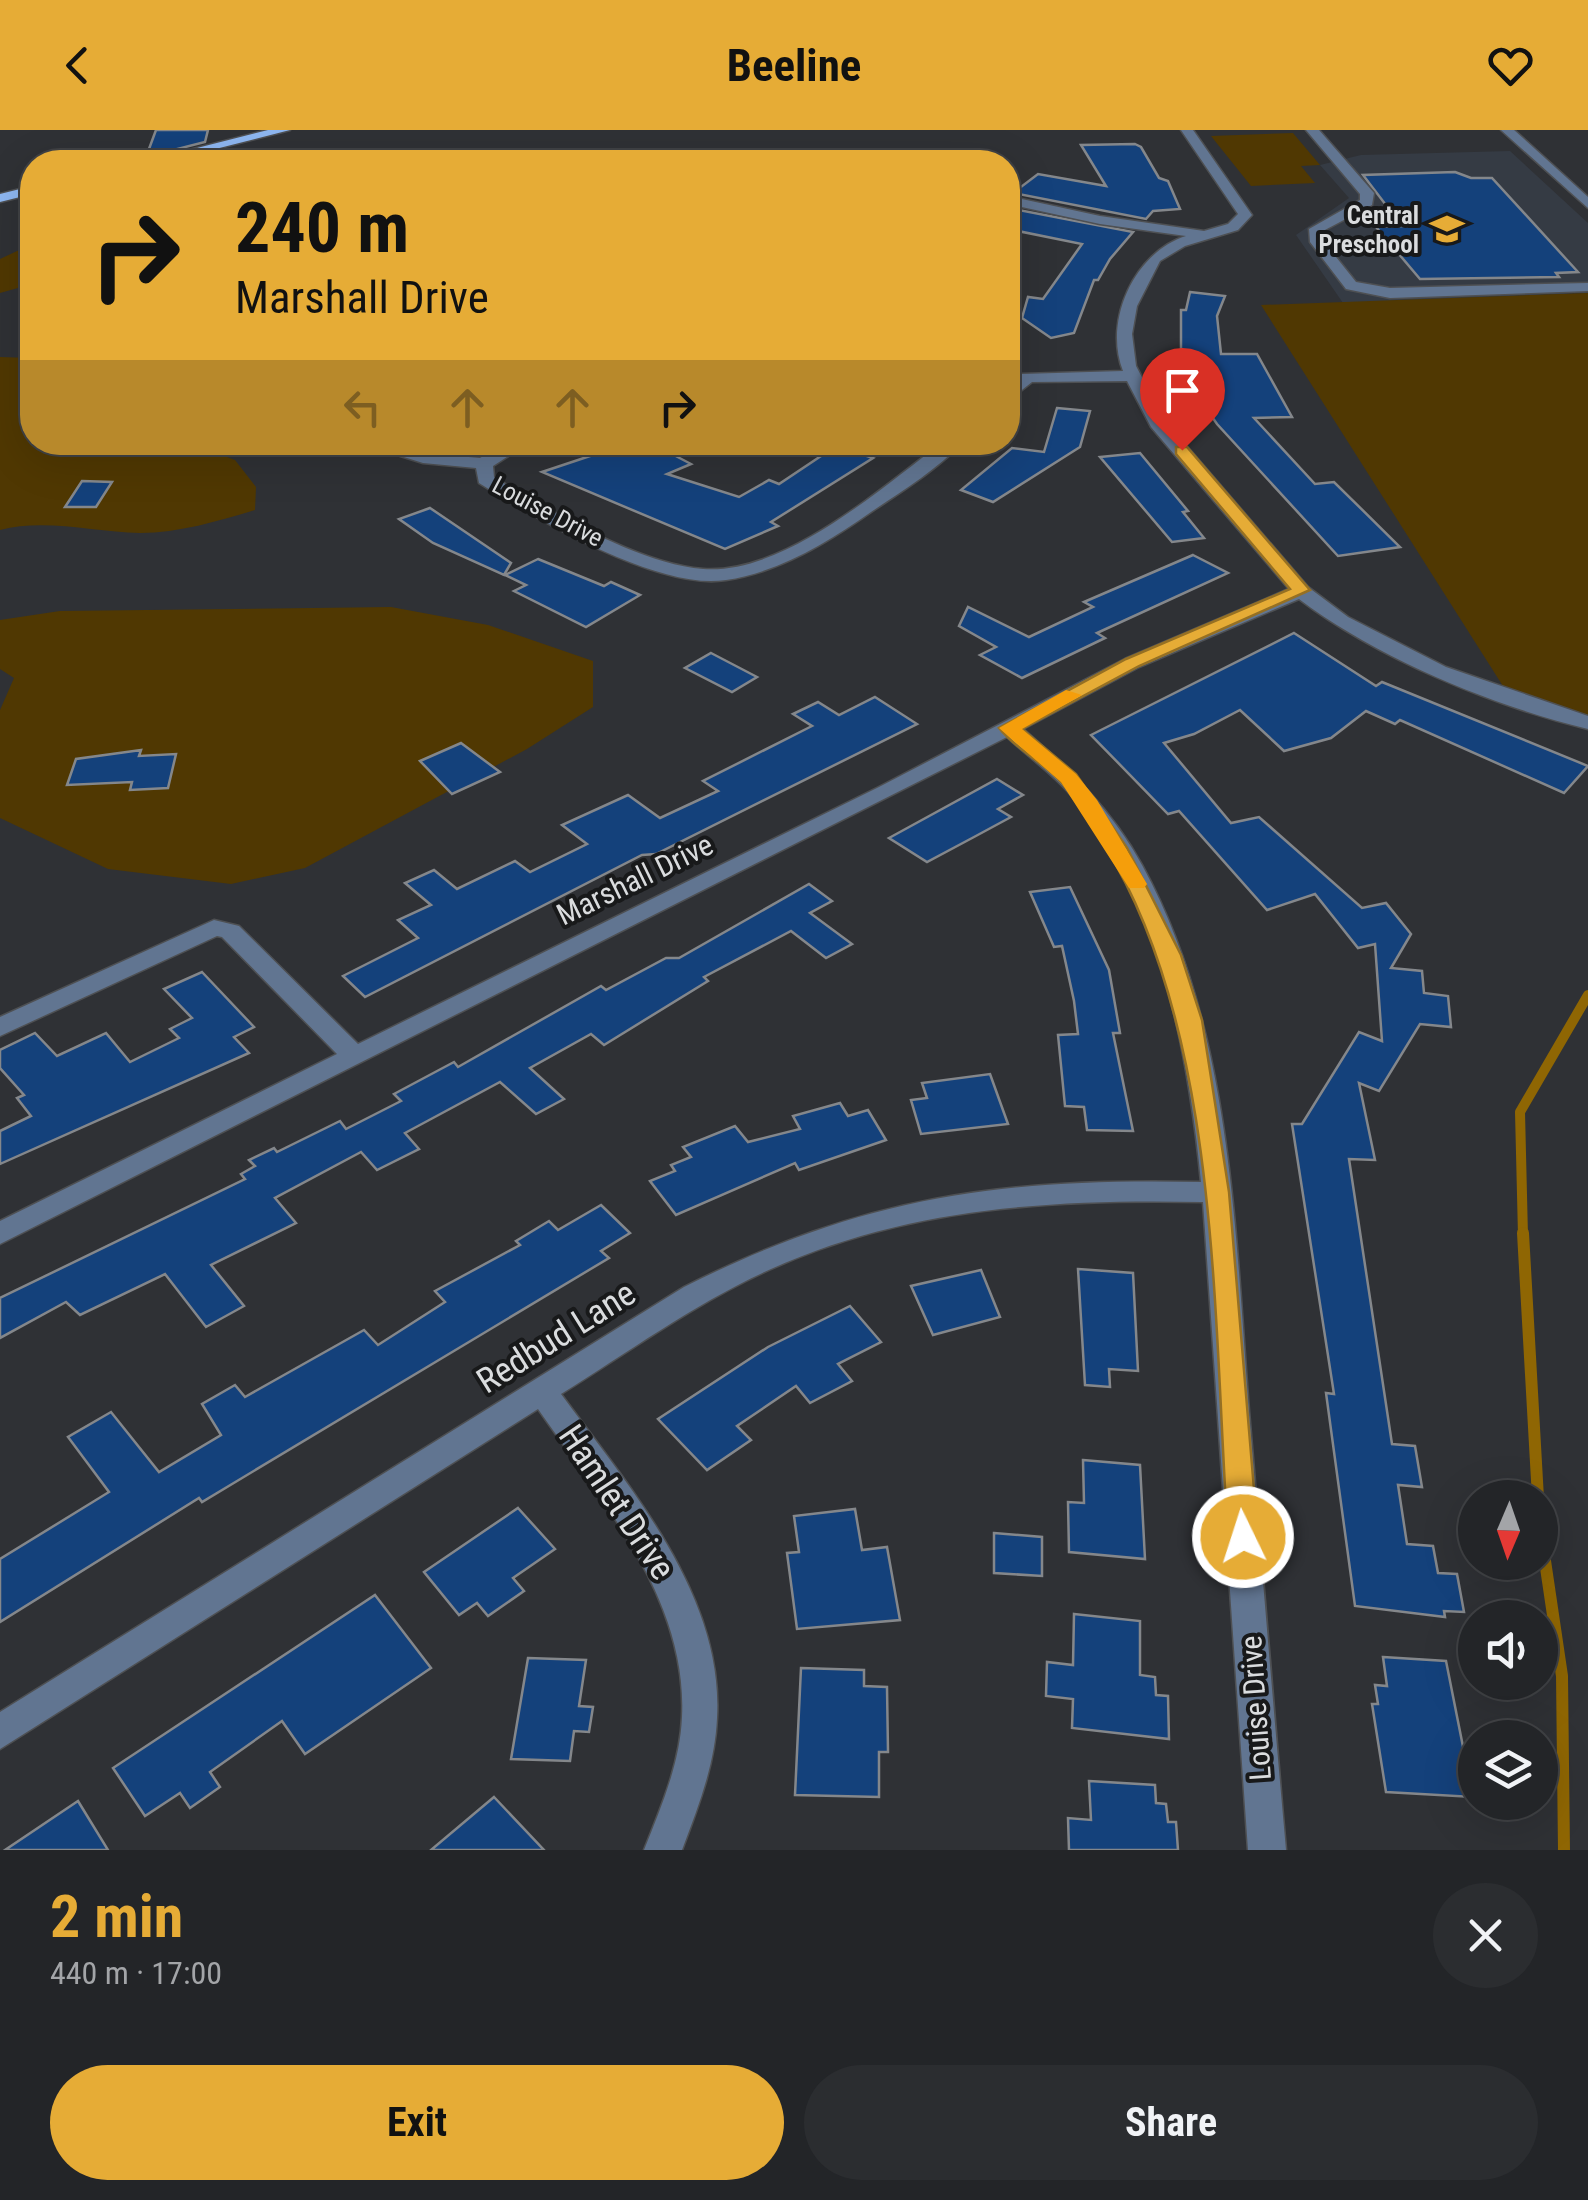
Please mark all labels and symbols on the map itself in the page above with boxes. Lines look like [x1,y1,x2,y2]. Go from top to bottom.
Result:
place label: Central Preschool [1318,201,1419,259]
school or university icon: Central Preschool [1428,210,1466,248]
pin [1140,348,1225,451]
street label: Louise Drive [488,470,608,553]
street label: Marshall Drive [551,827,718,932]
street label: Redbud Lane [470,1273,643,1402]
street label: Hamlet Drive [550,1417,683,1587]
north arrow [1458,1480,1558,1580]
position arrow [1191,1485,1295,1589]
street label: Louise Drive [1233,1634,1278,1782]

